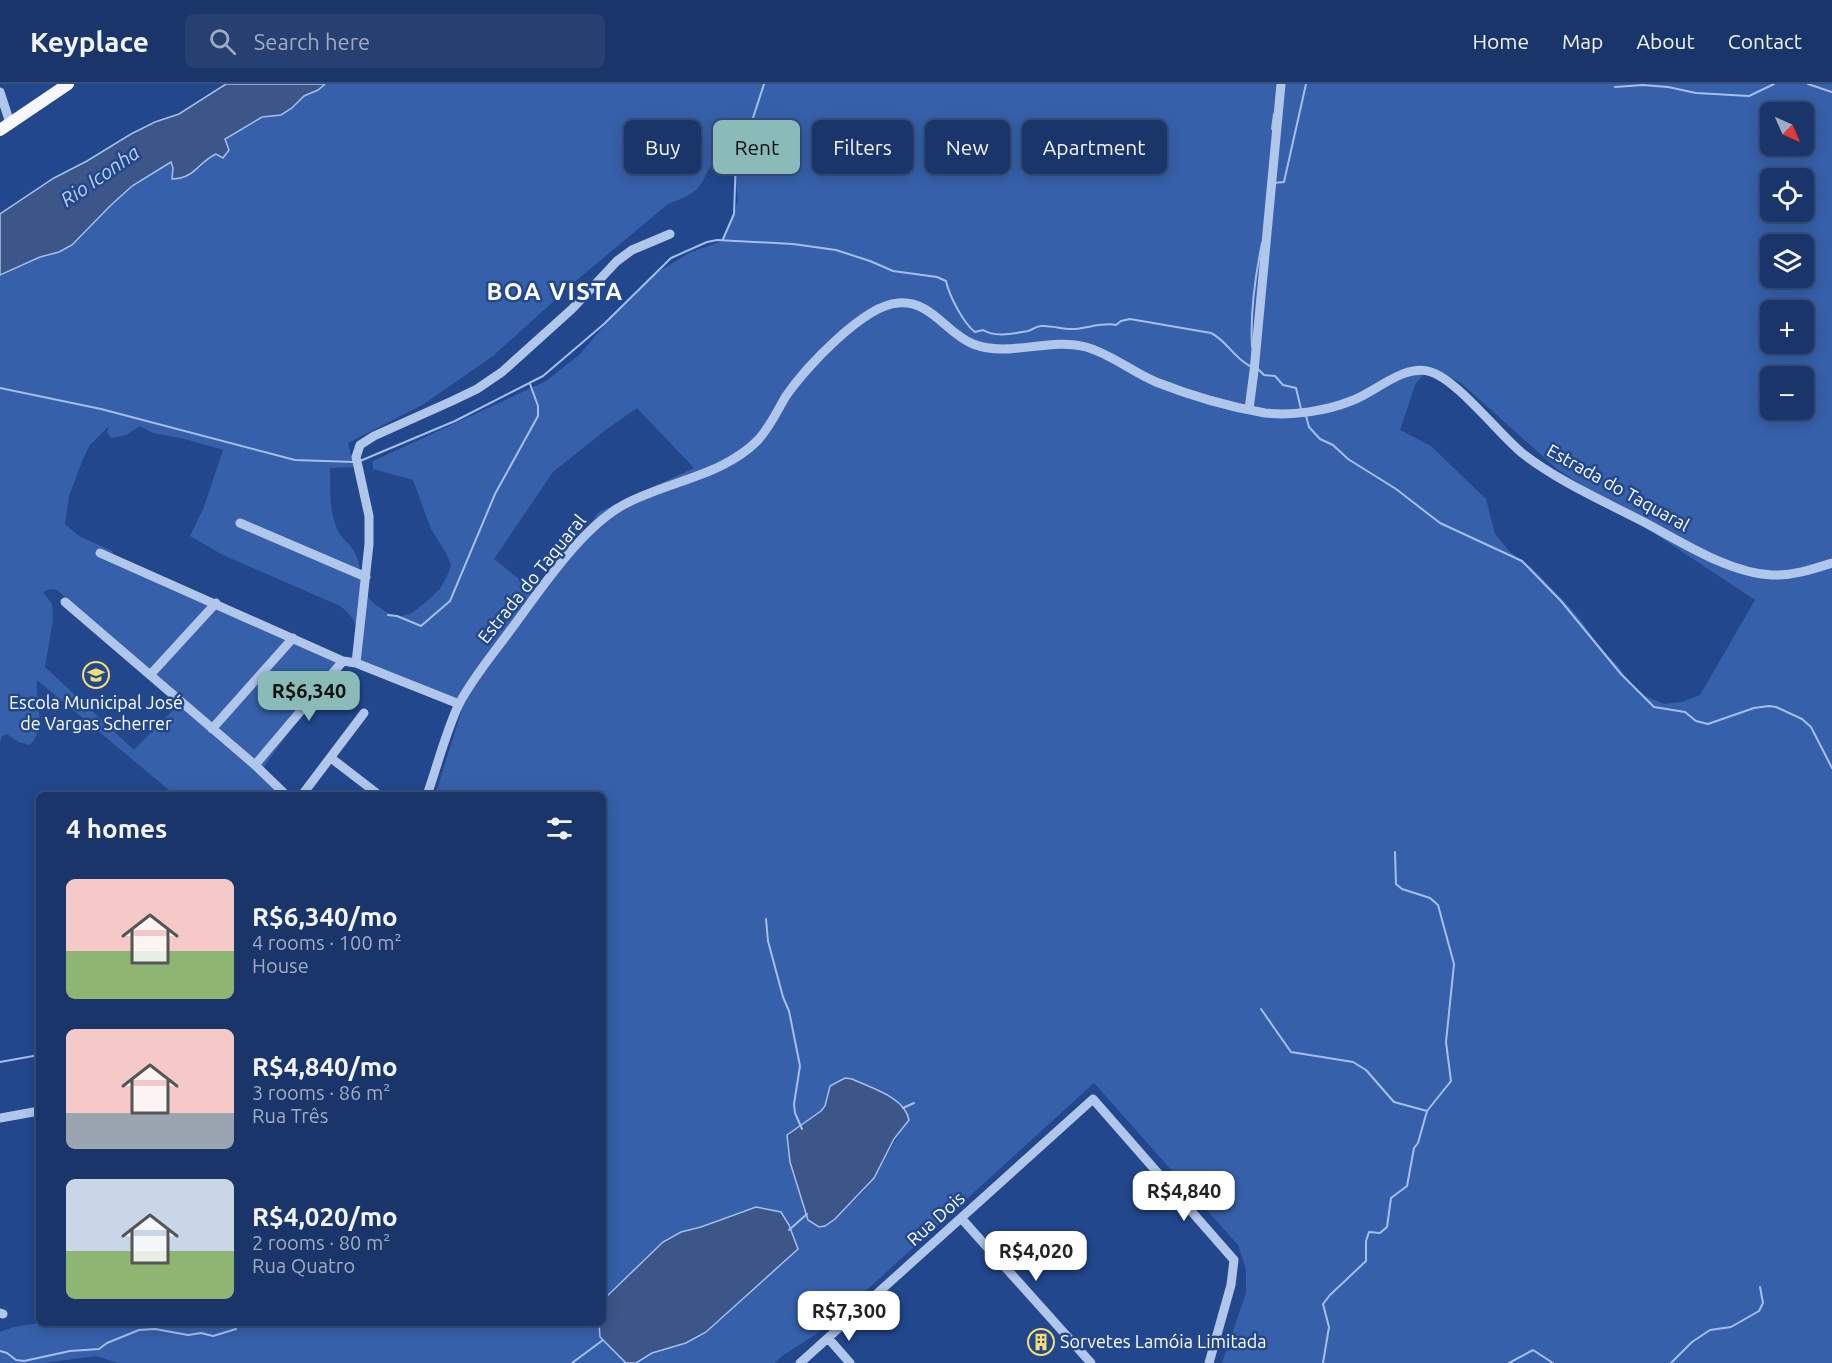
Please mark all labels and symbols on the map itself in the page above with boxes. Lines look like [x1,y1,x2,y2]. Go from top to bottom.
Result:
north arrow [1760,102,1814,156]
water label: Rio Iconha [56,140,144,211]
district label: BOA VISTA [486,278,624,305]
street label: Estrada do Taquaral [1544,440,1693,535]
street label: Estrada do Taquaral [473,510,589,647]
school or university icon: Escola Municipal José de Vargas Scherrer [81,660,111,690]
pin: R$6,340 [254,671,364,722]
place label: Escola Municipal José de Vargas Scherrer [9,692,183,733]
pin: R$4,840 [1129,1171,1239,1222]
street label: Rua Dois [903,1187,968,1249]
pin: R$4,020 [981,1231,1091,1282]
pin: R$7,300 [794,1291,904,1342]
building icon: Sorvetes Lamóia Limitada [1026,1327,1056,1357]
place label: Sorvetes Lamóia Limitada [1060,1331,1267,1351]

